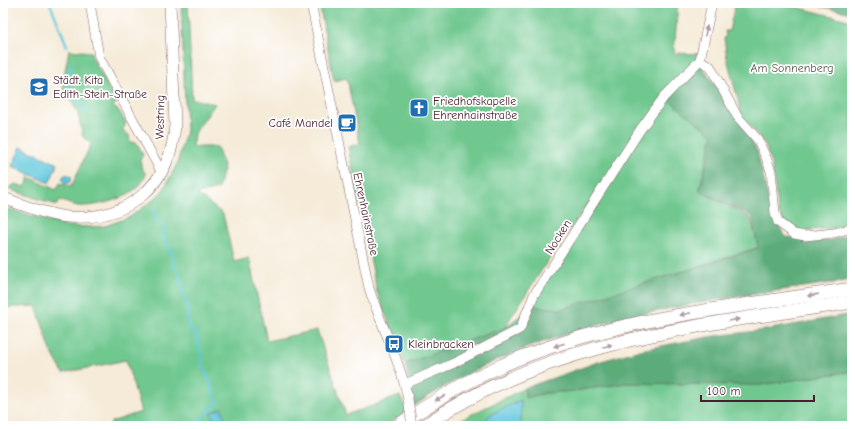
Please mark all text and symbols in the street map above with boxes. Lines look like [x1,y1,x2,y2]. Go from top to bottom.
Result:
one-way arrow [703,25,709,38]
park label: Am Sonnenberg [751,61,834,75]
place label: Städt. Kita Edith-Stein-Straße [53,73,147,101]
school or university icon: Städt. Kita Edith-Stein-Straße [28,76,50,98]
place label: Friedhofskapelle Ehrenhainstraße [433,94,517,122]
street label: Westring [153,95,167,139]
church icon: Friedhofskapelle Ehrenhainstraße [408,97,430,119]
cafe icon: Café Mandel [336,112,358,134]
place label: Café Mandel [269,116,333,130]
street label: Ehrenhainstraße [350,171,382,257]
street label: Nocken [542,217,574,257]
one-way arrow [807,292,820,298]
one-way arrow [679,311,691,317]
one-way arrow [728,317,740,323]
bus stop icon: Kleinbracken [383,333,405,355]
place label: Kleinbracken [408,337,474,351]
one-way arrow [552,342,564,348]
one-way arrow [601,343,613,349]
scale bar [701,377,814,403]
text: 100 m [707,384,740,398]
one-way arrow [435,394,446,401]

